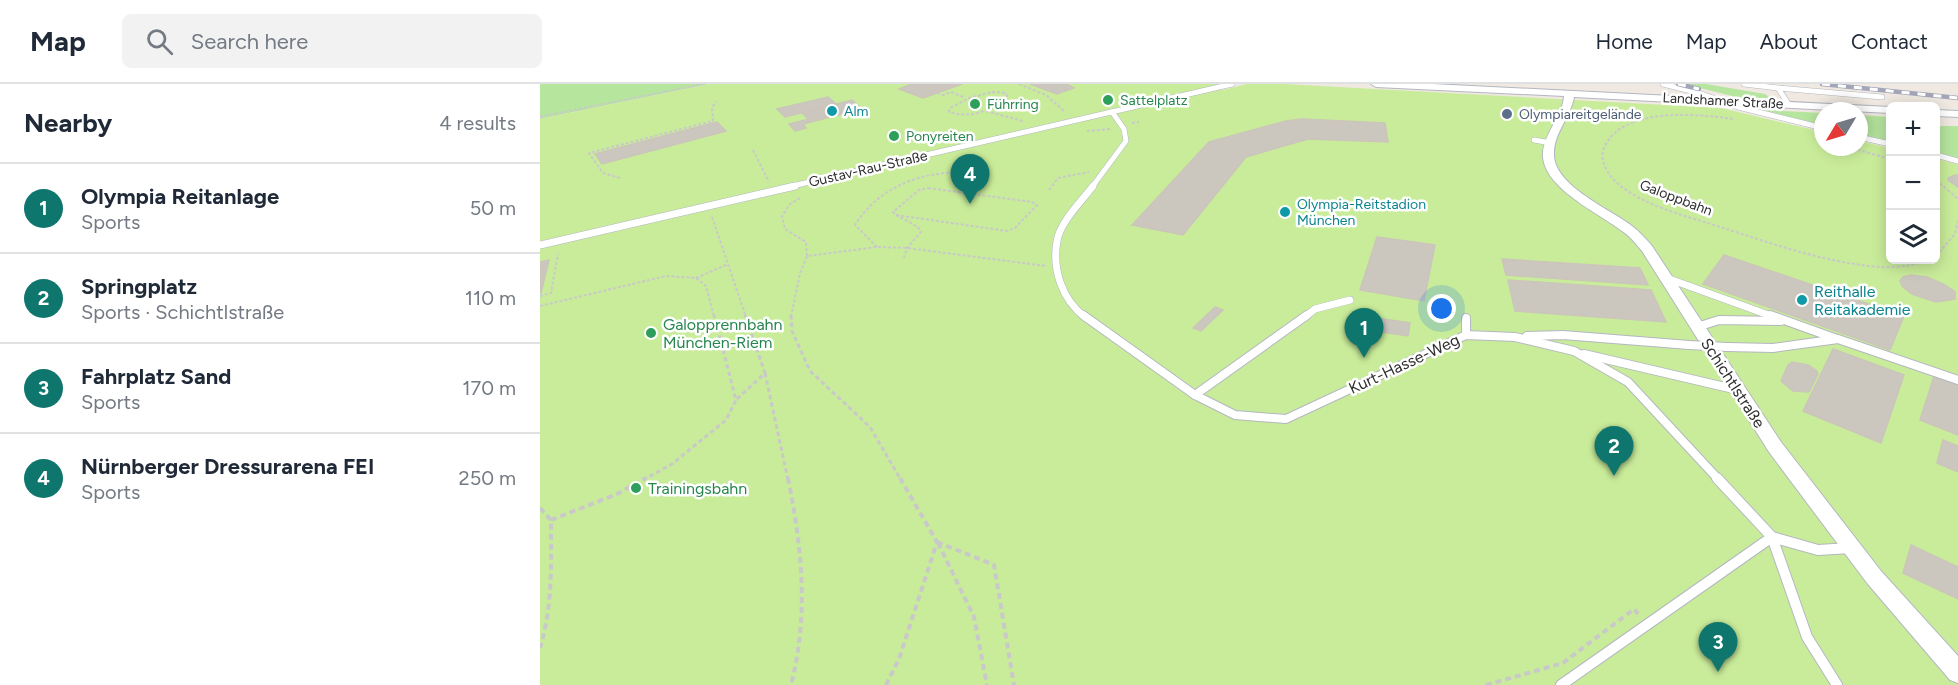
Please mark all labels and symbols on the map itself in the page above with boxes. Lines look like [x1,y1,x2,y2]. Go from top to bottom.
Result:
street label: Landshamer Straße [1662,89,1784,113]
place label: Sattelplatz [1120,92,1188,109]
marker: Sattelplatz [1101,93,1115,107]
place label: Führring [987,96,1039,113]
marker: Führring [968,97,982,111]
north arrow [1814,102,1868,156]
place label: Alm [844,103,869,120]
marker: Alm [825,104,839,118]
place label: Olympiareitgelände [1519,106,1642,123]
marker: Olympiareitgelände [1500,107,1514,121]
place label: Ponyreiten [906,128,974,145]
marker: Ponyreiten [887,129,901,143]
street label: Gustav-Rau-Straße [807,147,929,191]
pin: 4 [950,154,990,204]
street label: Galoppbahn [1637,176,1715,220]
place label: Olympia-Reitstadion München [1297,196,1426,229]
marker: Olympia-Reitstadion München [1278,205,1292,219]
place label: Reithalle Reitakademie [1814,282,1911,319]
marker: Reithalle Reitakademie [1795,293,1809,307]
your location [1427,294,1456,323]
pin: 1 [1344,308,1384,358]
place label: Galopprennbahn München-Riem [663,315,782,352]
marker: Galopprennbahn München-Riem [644,326,658,340]
street label: Kurt-Hasse-Weg [1346,330,1462,398]
street label: Schichtlstraße [1697,335,1769,432]
pin: 2 [1594,426,1634,476]
place label: Trainingsbahn [648,479,747,498]
marker: Trainingsbahn [629,481,643,495]
pin: 3 [1698,622,1738,672]

